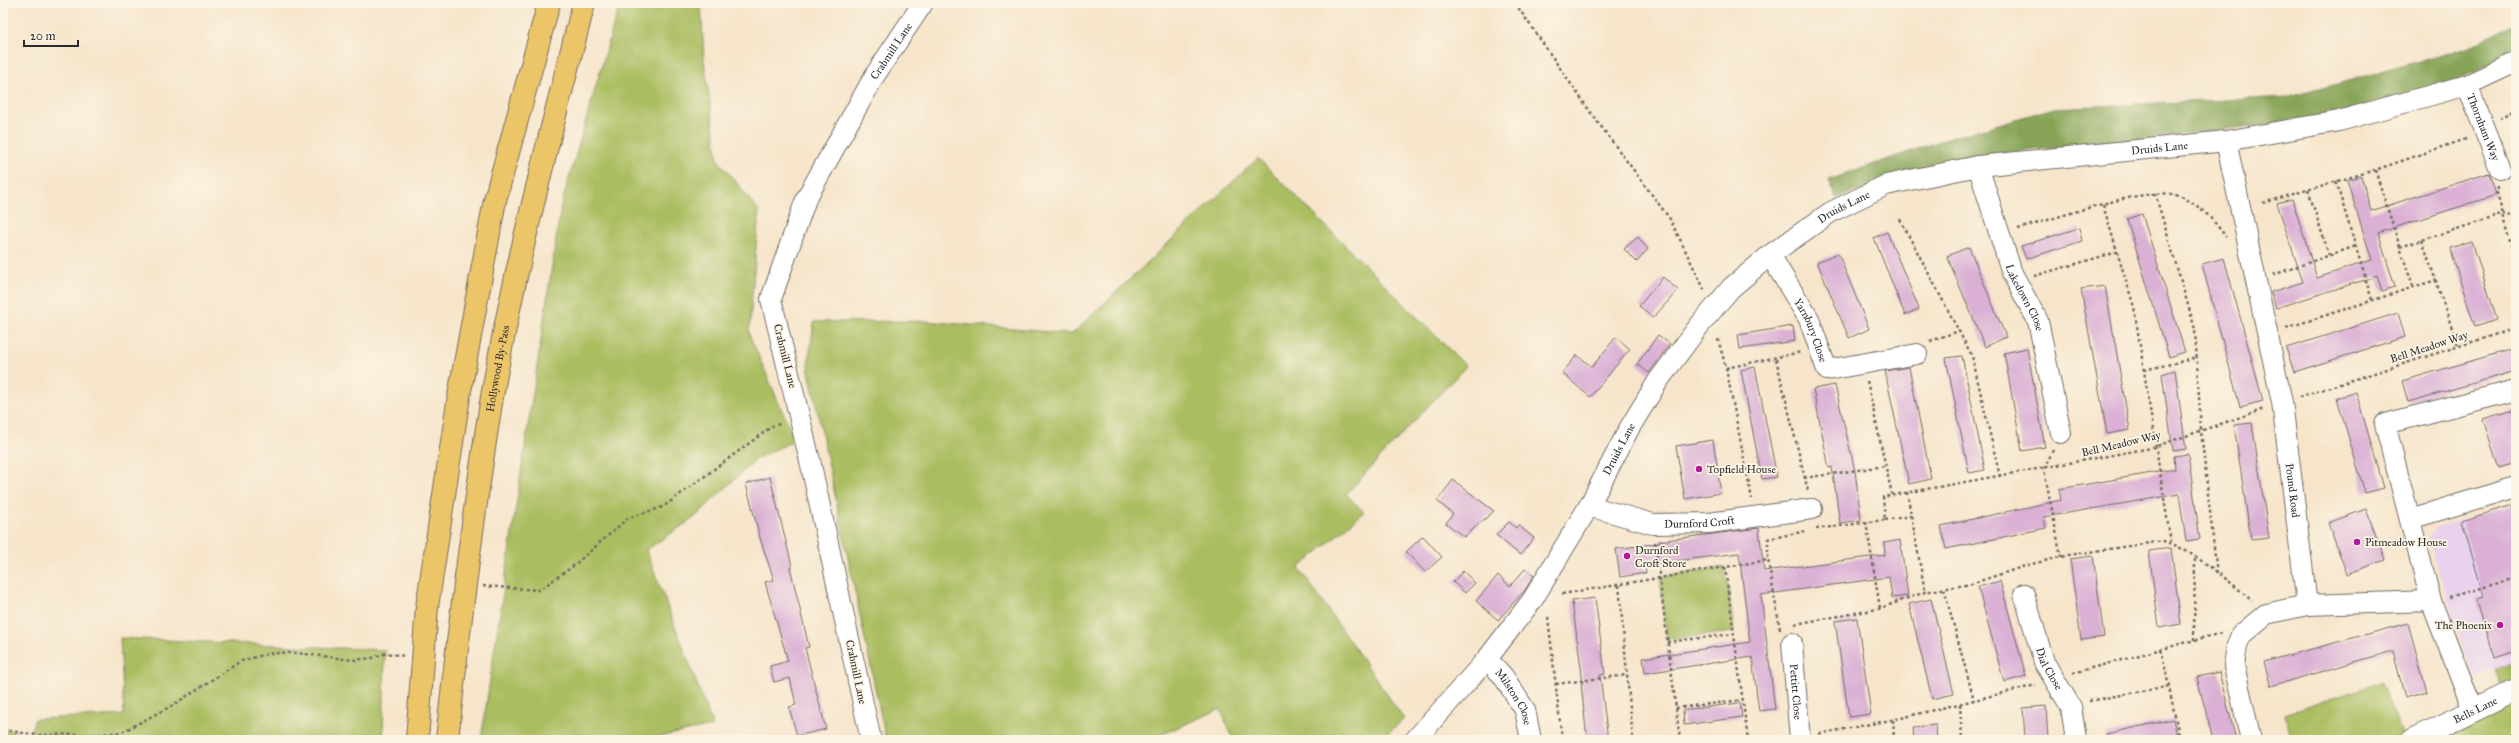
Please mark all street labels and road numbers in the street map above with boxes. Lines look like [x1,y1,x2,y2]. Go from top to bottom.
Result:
street label: Crabmill Lane [867,20,915,82]
street label: Thornham Way [2464,91,2503,163]
street label: Druids Lane [2130,138,2189,157]
street label: Druids Lane [1815,187,1872,226]
street label: Lakedown Close [2003,262,2046,333]
street label: Yarnbury Close [1791,296,1830,364]
street label: Crabmill Lane [771,323,799,390]
street label: Hollywood By-Pass [483,324,512,413]
street label: Bell Meadow Way [2389,328,2470,366]
street label: Druids Lane [1600,420,1638,477]
street label: Bell Meadow Way [2080,428,2163,459]
street label: Pound Road [2283,462,2303,519]
street label: Durnford Croft [1664,513,1736,530]
street label: Crabmill Lane [843,639,869,706]
street label: Dial Close [2034,646,2066,693]
street label: Pettitt Close [1787,663,1805,721]
street label: Milston Close [1493,665,1534,726]
street label: Bells Lane [2451,693,2500,726]

